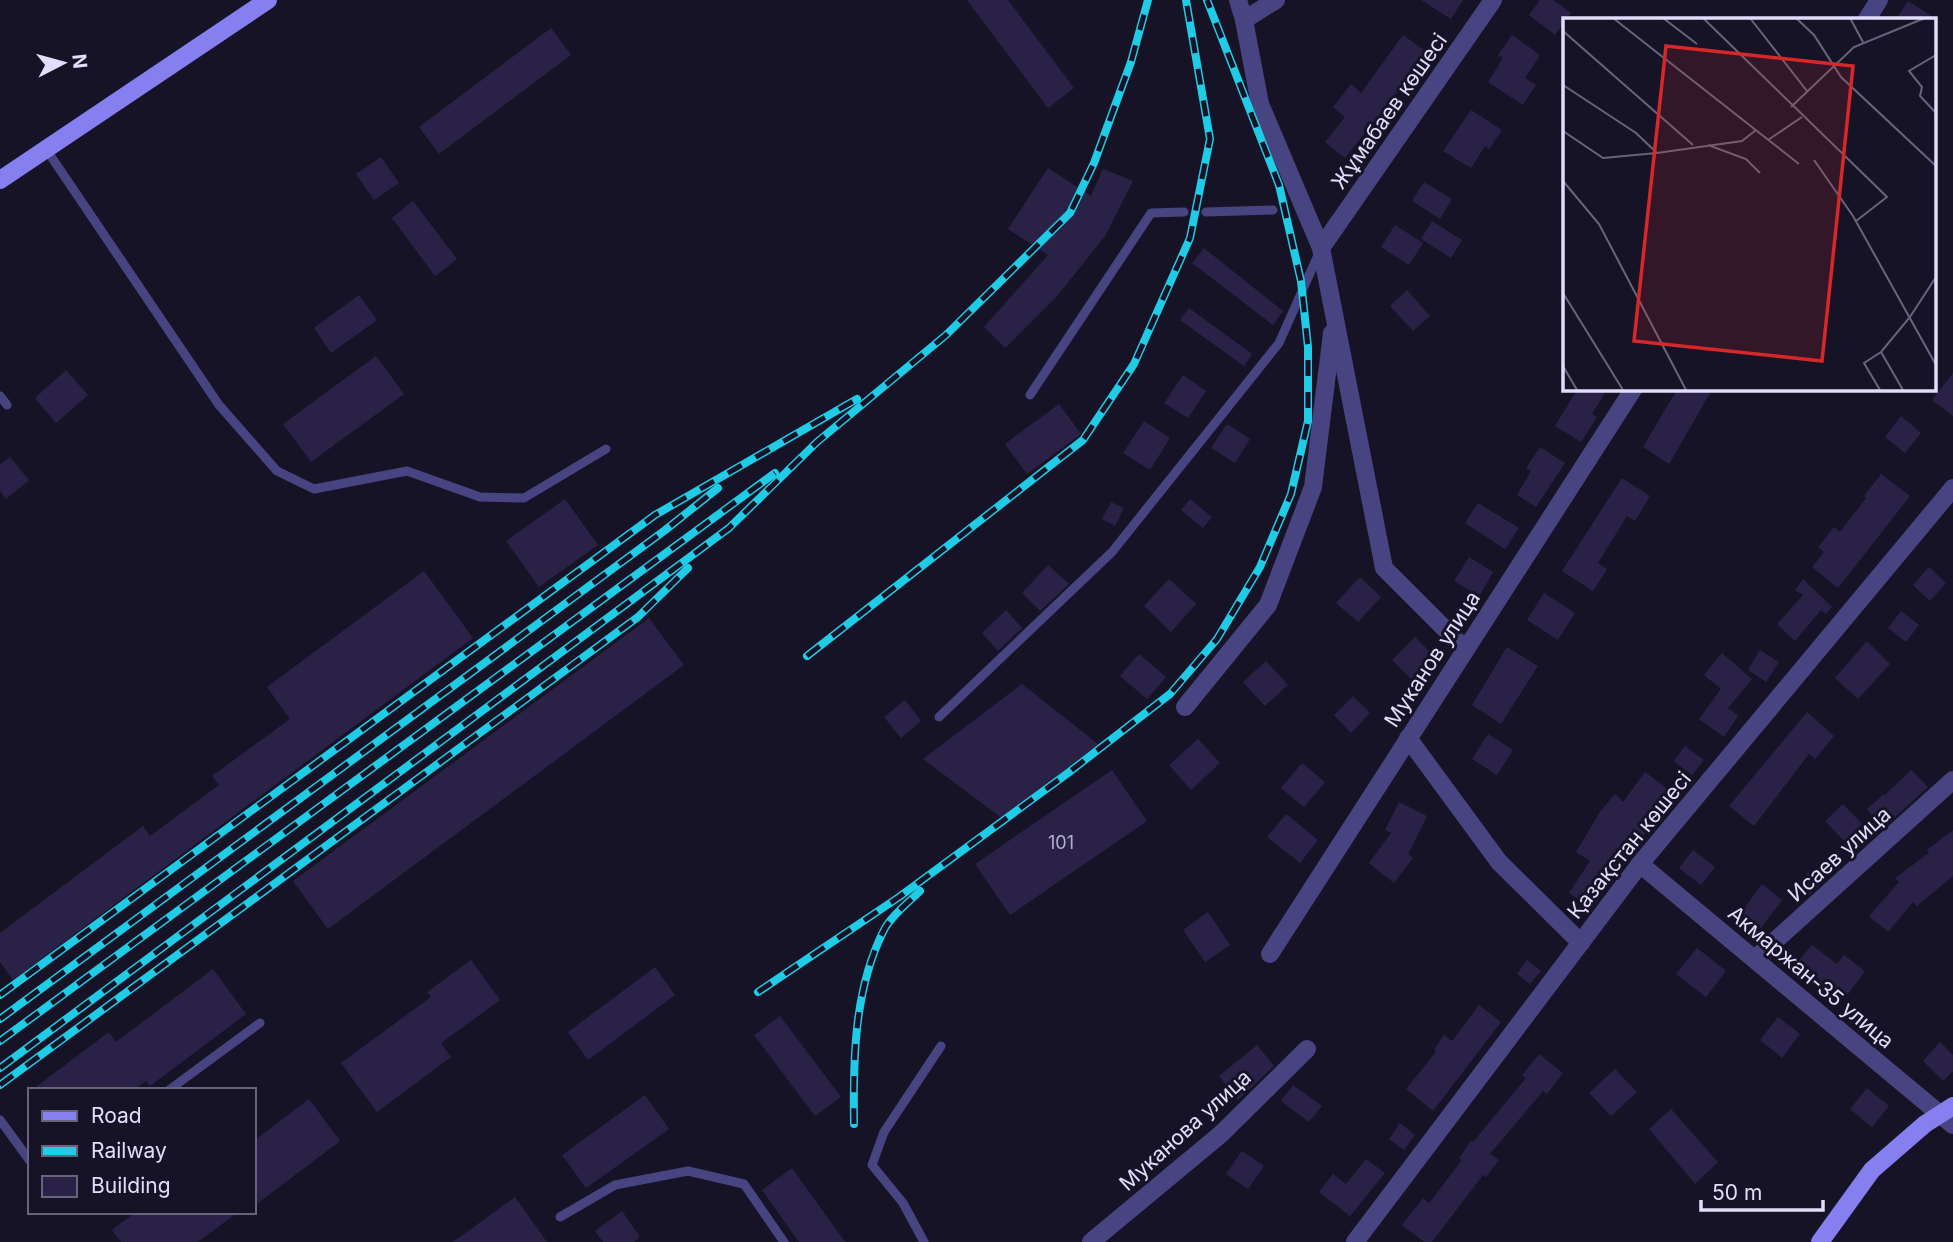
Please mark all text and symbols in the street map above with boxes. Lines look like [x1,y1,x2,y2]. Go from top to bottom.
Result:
inset map [1563,18,1936,390]
north arrow [28,28,98,98]
street label: Жұмабаев көшесі [1326,28,1452,194]
text: N [67,53,92,70]
street label: Муканов улица [1379,587,1485,731]
street label: Қазақстан көшесі [1562,766,1696,924]
street label: Исаев улица [1783,801,1895,907]
house number: 101 [1048,832,1074,853]
street label: Акмаржан-35 улица [1723,901,1899,1053]
street label: Муканова улица [1114,1064,1256,1196]
legend [28,1088,256,1214]
text: Road [91,1103,142,1128]
text: Railway [91,1138,167,1163]
scale bar [1701,1168,1824,1212]
text: Building [91,1173,171,1198]
text: 50 m [1712,1180,1762,1205]

